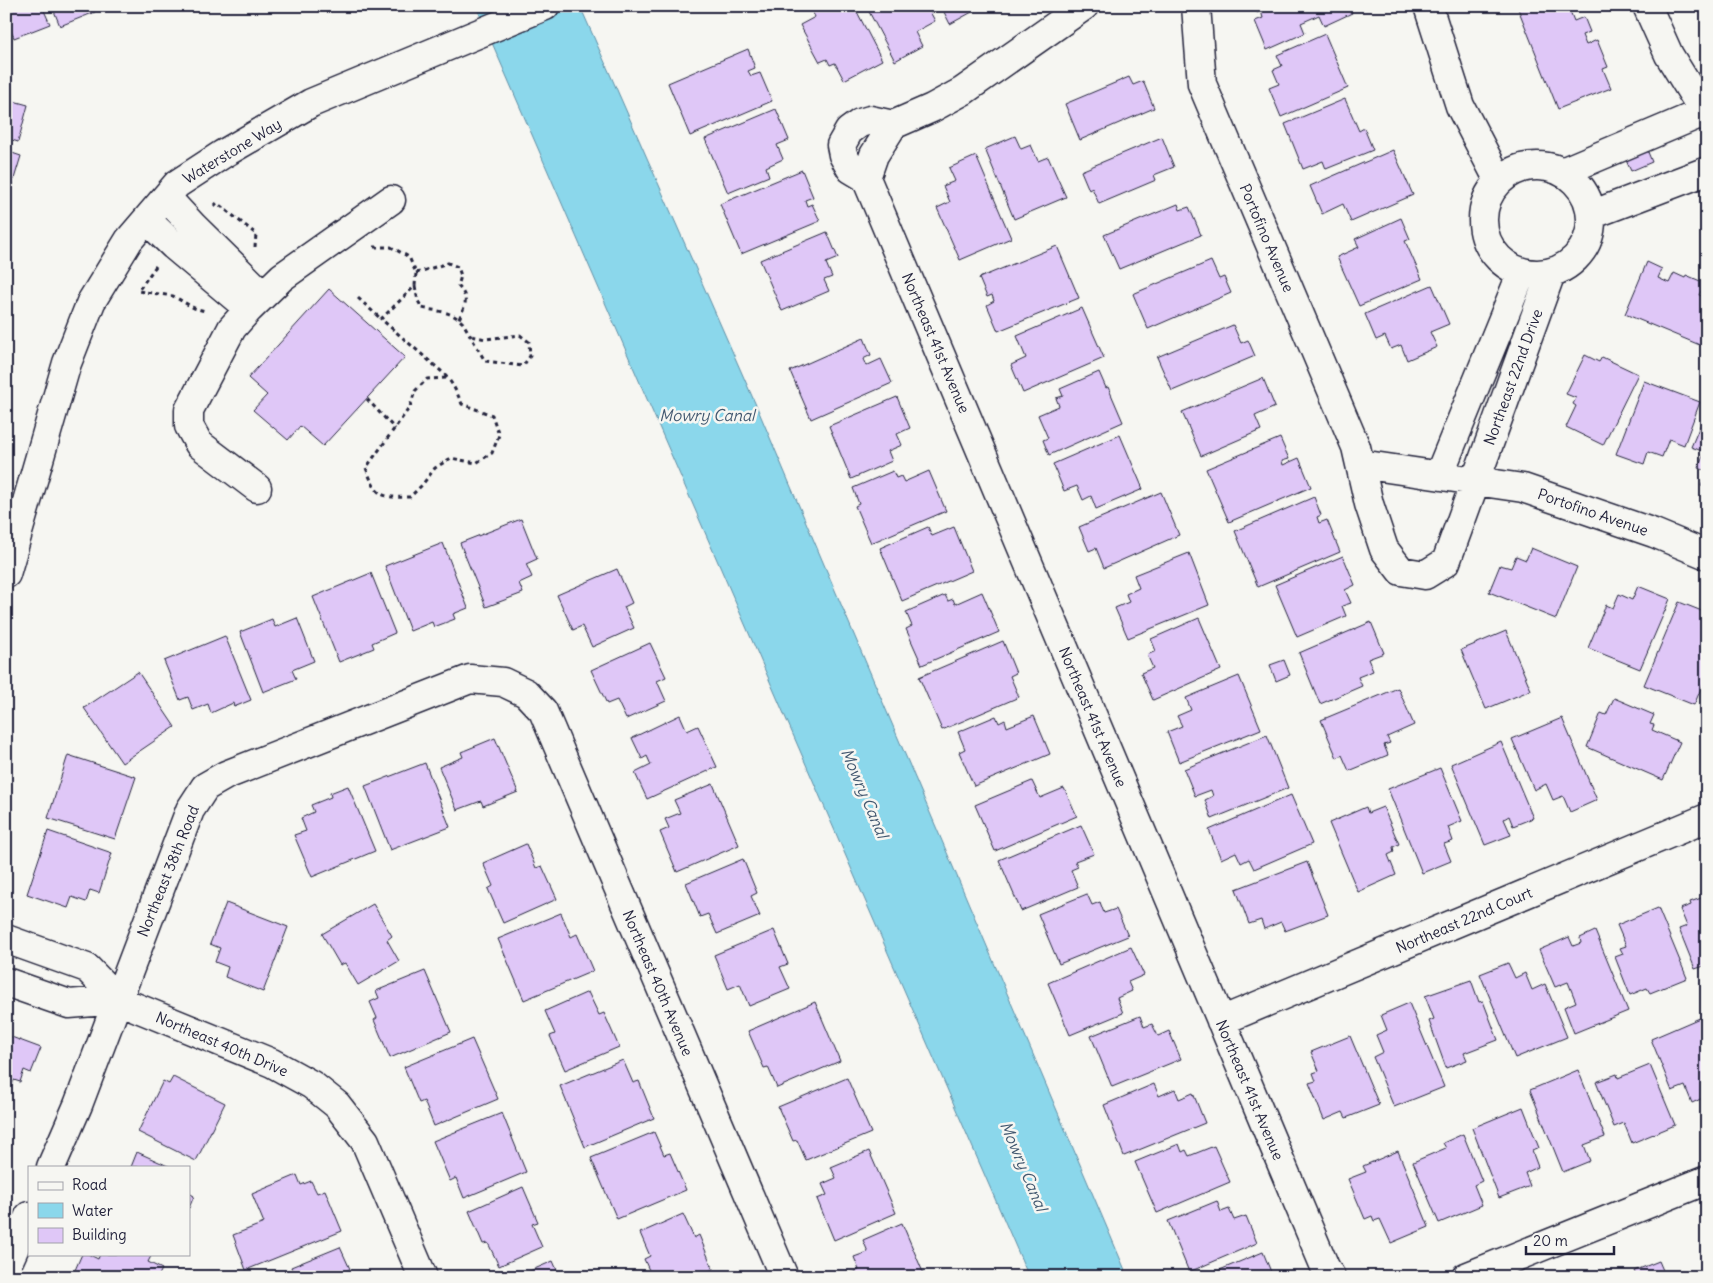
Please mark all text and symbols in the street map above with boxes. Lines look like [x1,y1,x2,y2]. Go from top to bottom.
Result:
street label: Waterstone Way [179,114,285,188]
street label: Portofino Avenue [1236,181,1298,295]
street label: Northeast 41st Avenue [898,270,974,416]
street label: Northeast 22nd Drive [1480,306,1546,448]
water label: Mowry Canal [659,405,757,425]
street label: Portofino Avenue [1535,484,1651,540]
street label: Northeast 41st Avenue [1055,644,1131,790]
water label: Mowry Canal [837,745,894,843]
street label: Northeast 38th Road [133,802,203,940]
street label: Northeast 22nd Court [1393,883,1535,957]
street label: Northeast 40th Avenue [619,907,697,1059]
street label: Northeast 40th Drive [153,1008,291,1080]
street label: Northeast 41st Avenue [1212,1017,1288,1163]
water label: Mowry Canal [996,1118,1053,1216]
legend [28,1166,190,1256]
text: Road [72,1175,107,1194]
text: Water [72,1201,113,1220]
scale bar [1526,1223,1613,1255]
text: Building [72,1225,127,1244]
text: 20 m [1533,1231,1568,1250]

